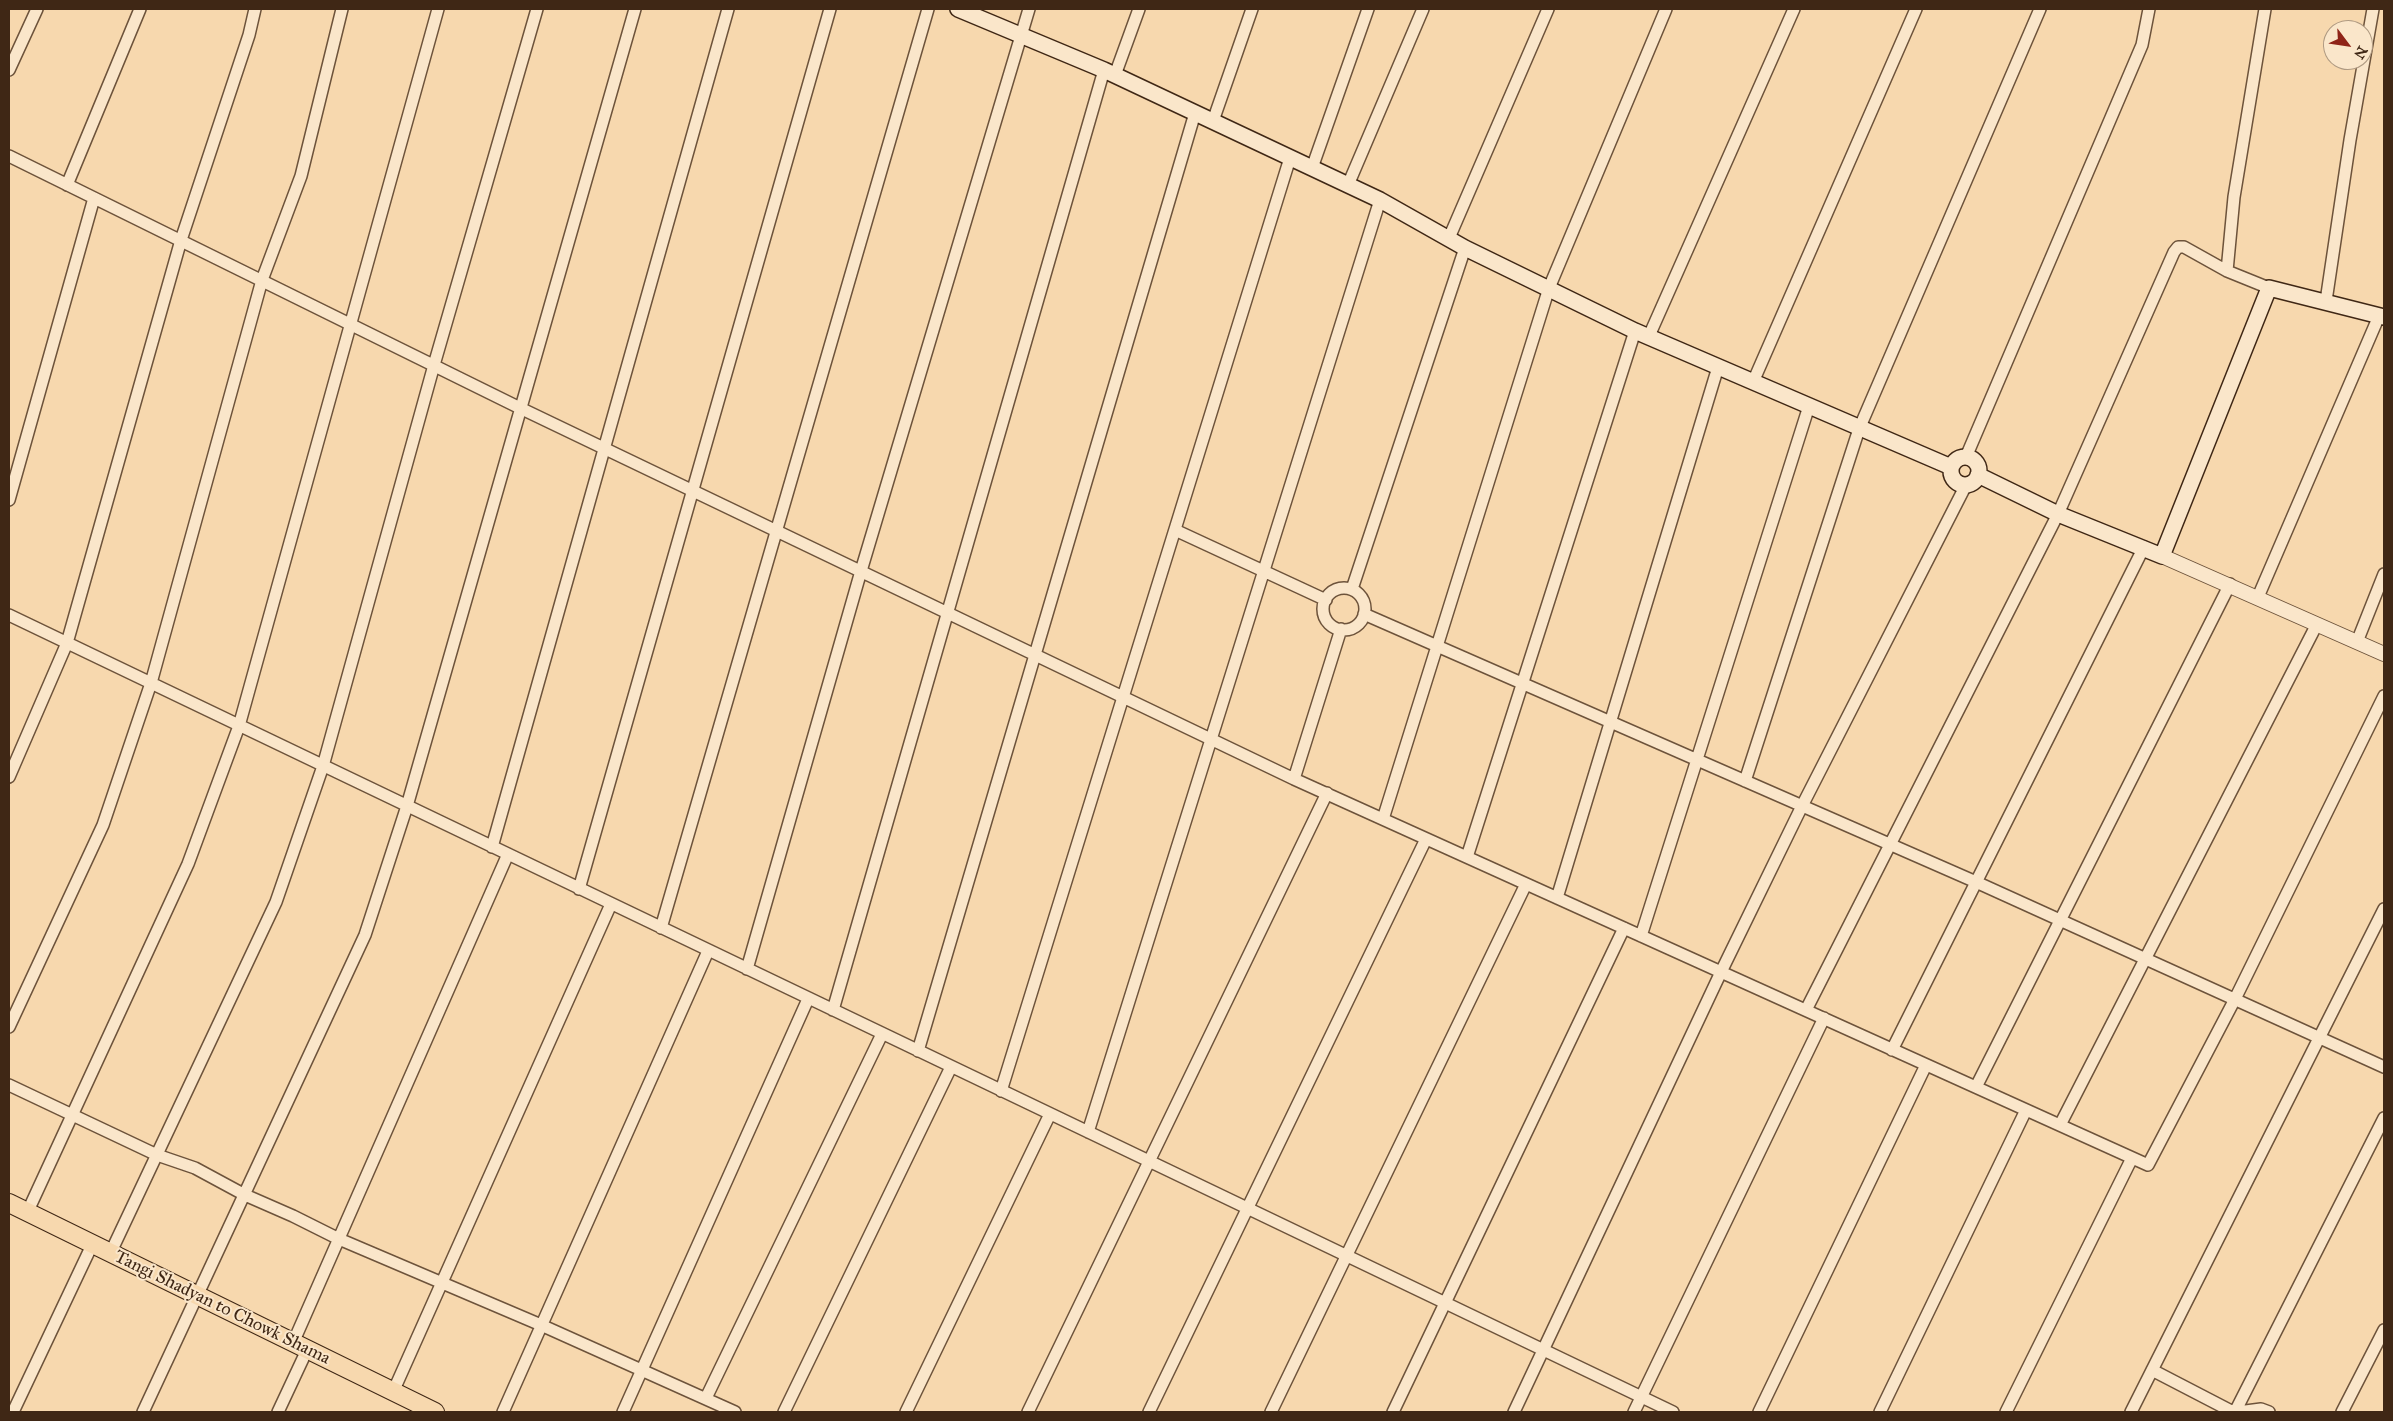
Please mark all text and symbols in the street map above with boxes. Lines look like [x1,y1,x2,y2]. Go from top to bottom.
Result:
north arrow [2323,20,2373,70]
text: N [2350,43,2371,62]
street label: Tangi Shadyan to Chowk Shama [110,1246,334,1370]

